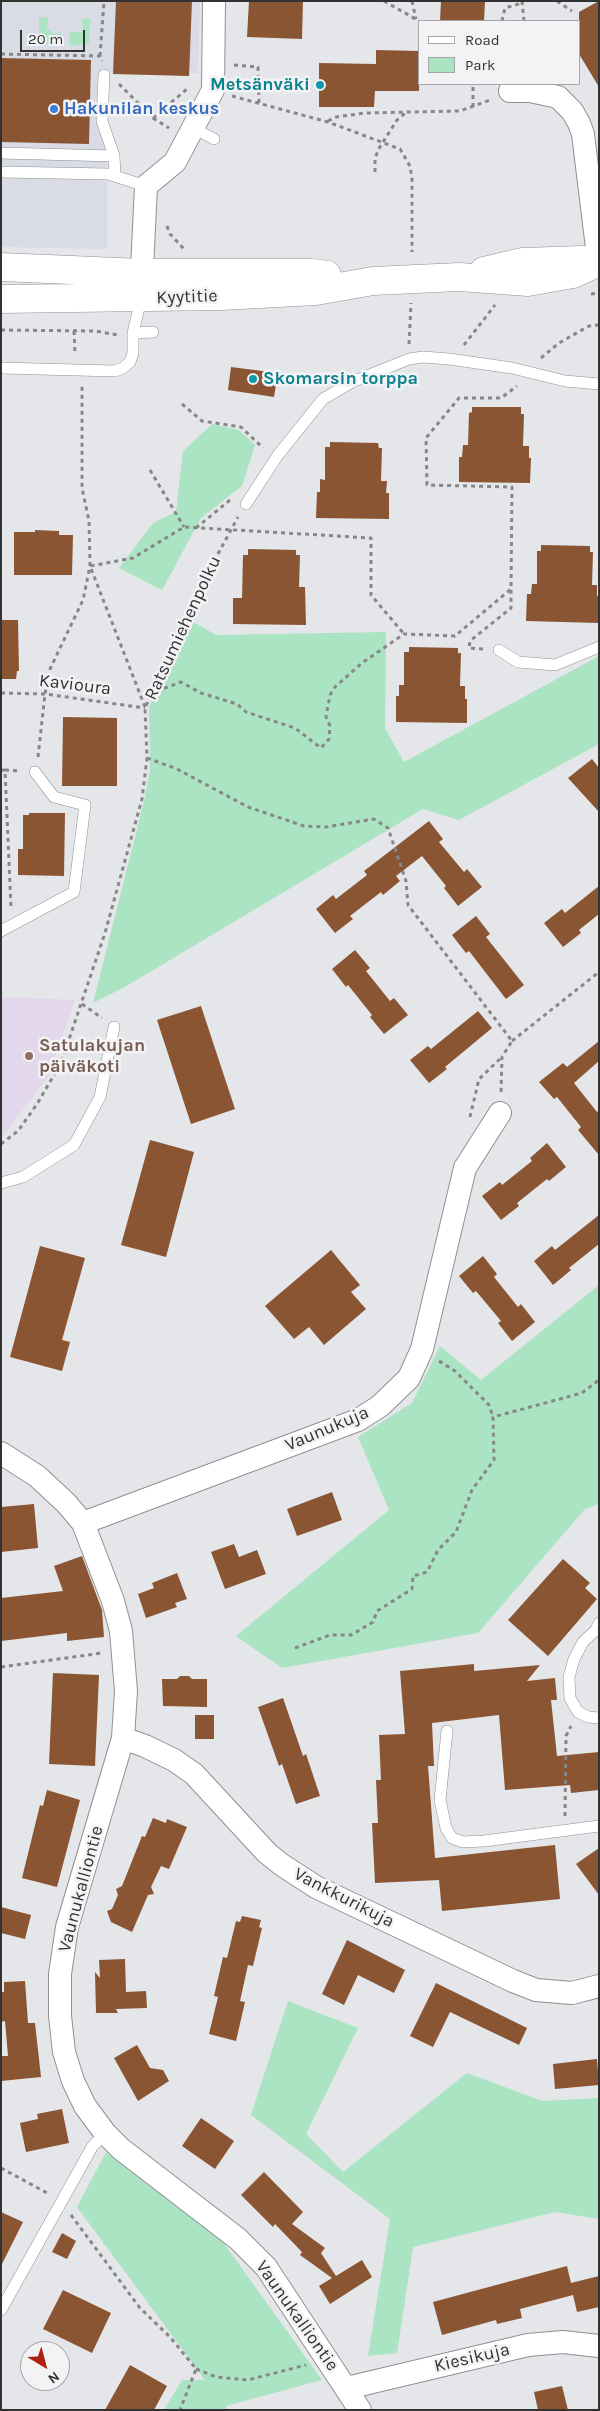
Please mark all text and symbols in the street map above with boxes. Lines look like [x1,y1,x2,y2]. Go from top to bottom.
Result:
scale bar [22,20,88,52]
legend [418,20,580,85]
text: 20 m [28,30,63,48]
text: Road [465,31,500,49]
text: Park [465,56,495,74]
place label: Metsänväki [210,74,310,96]
marker: Metsänväki [314,79,326,91]
place label: Hakunilan keskus [64,98,219,120]
marker: Hakunilan keskus [48,103,60,115]
street label: Kyytitie [156,285,218,309]
place label: Skomarsin torppa [263,368,418,390]
marker: Skomarsin torppa [247,373,259,385]
street label: Ratsumiehenpolku [140,552,226,704]
street label: Kavioura [38,670,112,700]
place label: Satulakujan päiväkoti [39,1035,145,1078]
marker: Satulakujan päiväkoti [23,1050,35,1062]
street label: Vaunukuja [282,1402,372,1456]
street label: Vaunukalliontie [54,1824,108,1954]
street label: Vankkurikuja [290,1863,398,1933]
street label: Vaunukalliontie [251,2257,343,2375]
street label: Kiesikuja [432,2339,512,2377]
north arrow [20,2341,70,2391]
text: N [45,2368,63,2387]

